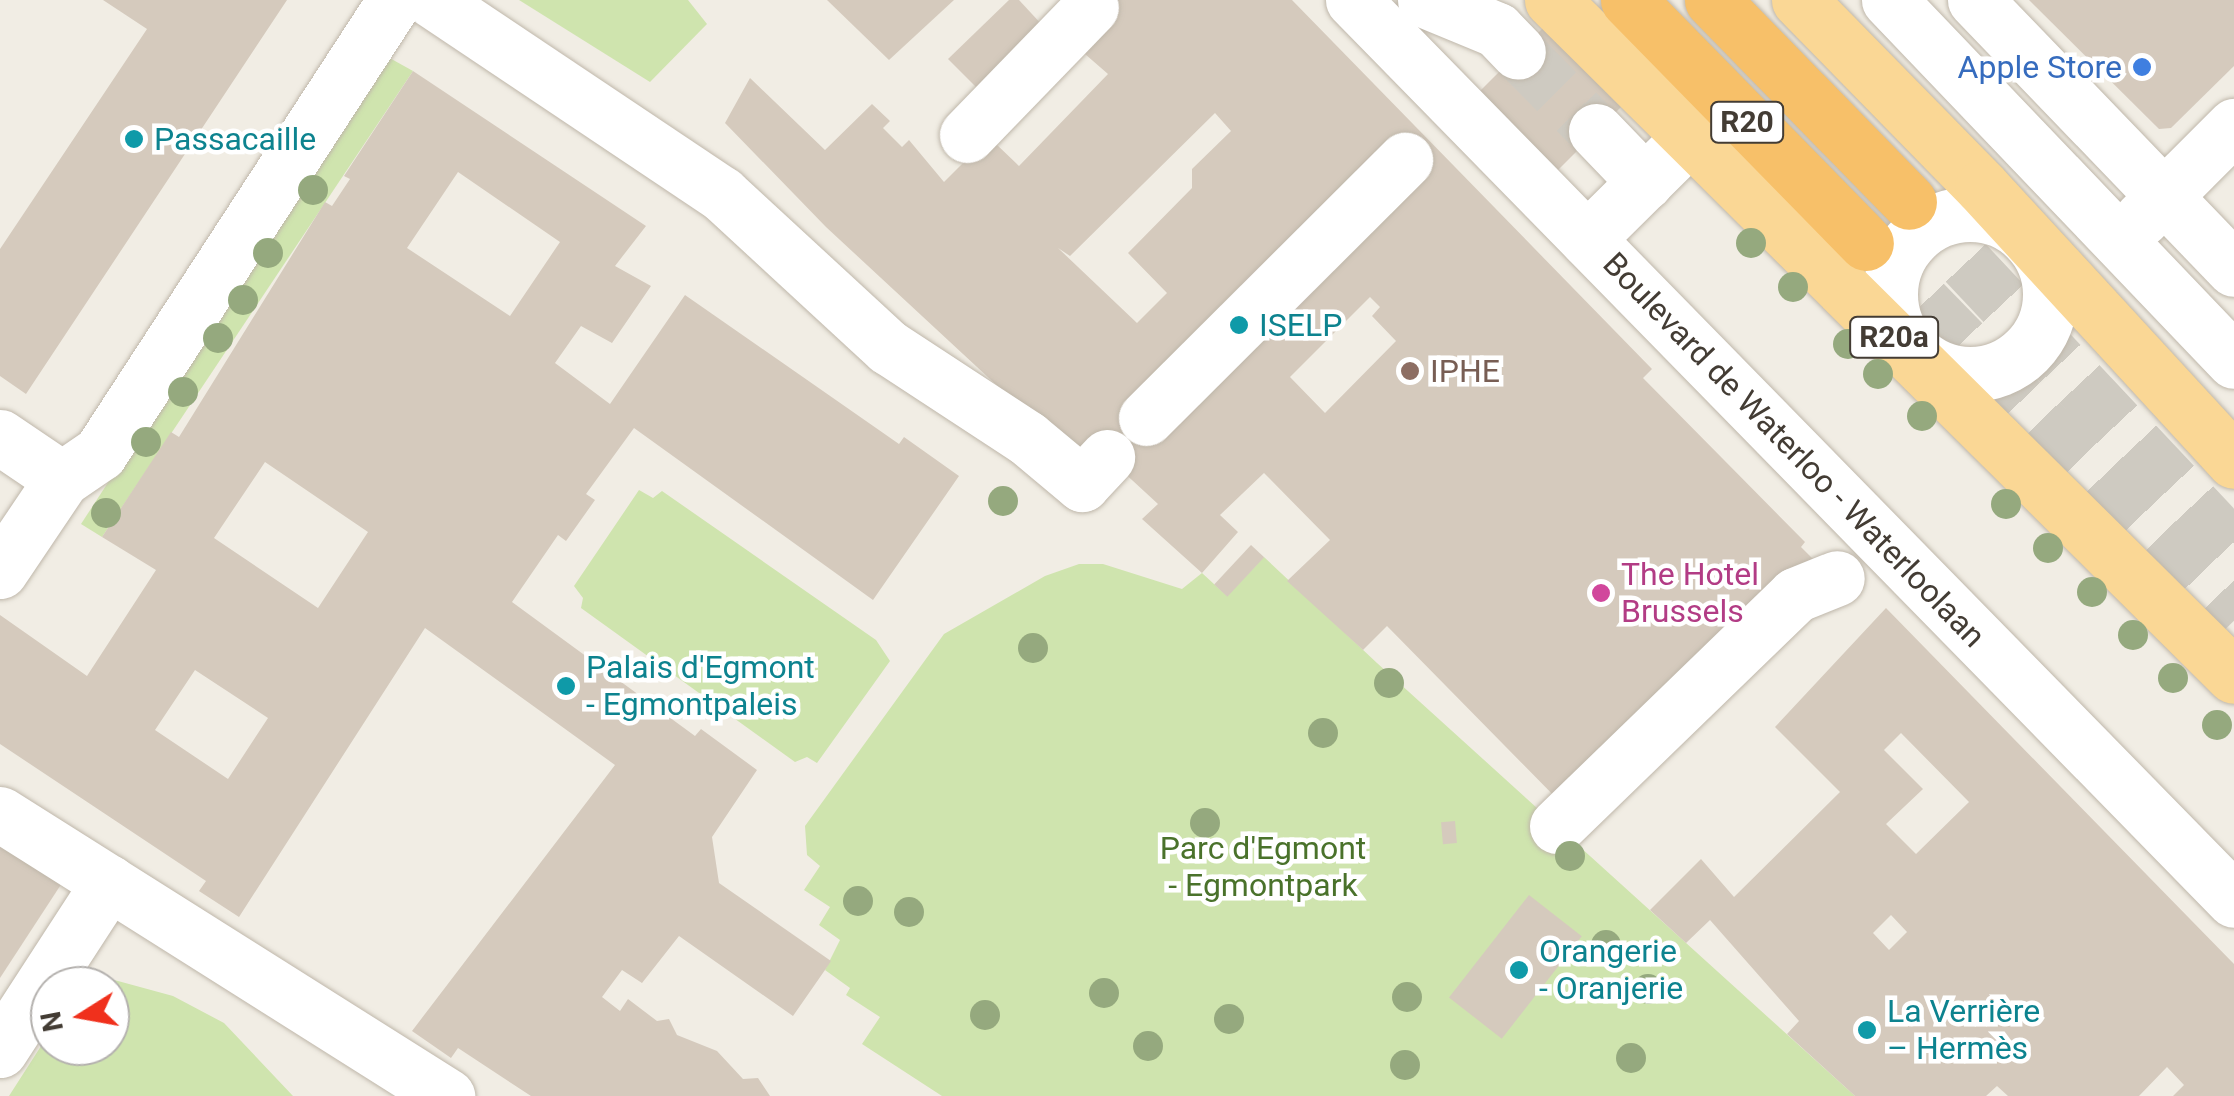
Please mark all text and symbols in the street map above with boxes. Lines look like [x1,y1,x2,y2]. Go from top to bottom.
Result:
place label: Apple Store [1958,48,2122,86]
marker: Apple Store [2131,56,2153,78]
road number: R20 [1710,97,1784,147]
place label: Passacaille [154,120,316,158]
marker: Passacaille [123,128,145,150]
street label: Boulevard de Waterloo - Waterloolaan [1595,245,1993,655]
place label: ISELP [1259,306,1342,344]
road number: R20a [1849,312,1939,362]
marker: ISELP [1228,314,1250,336]
place label: IPHE [1430,352,1500,390]
marker: IPHE [1399,360,1421,382]
place label: The Hotel Brussels [1621,556,1759,631]
marker: The Hotel Brussels [1590,582,1612,604]
place label: Palais d'Egmont - Egmontpaleis [586,649,815,724]
marker: Palais d'Egmont - Egmontpaleis [555,675,577,697]
park label: Parc d'Egmont - Egmontpark [1160,830,1366,905]
place label: Orangerie - Oranjerie [1539,933,1683,1008]
marker: Orangerie - Oranjerie [1508,959,1530,981]
north arrow [30,966,130,1066]
place label: La Verrière – Hermès [1887,993,2040,1068]
text: N [34,1009,70,1034]
marker: La Verrière – Hermès [1856,1019,1878,1041]

